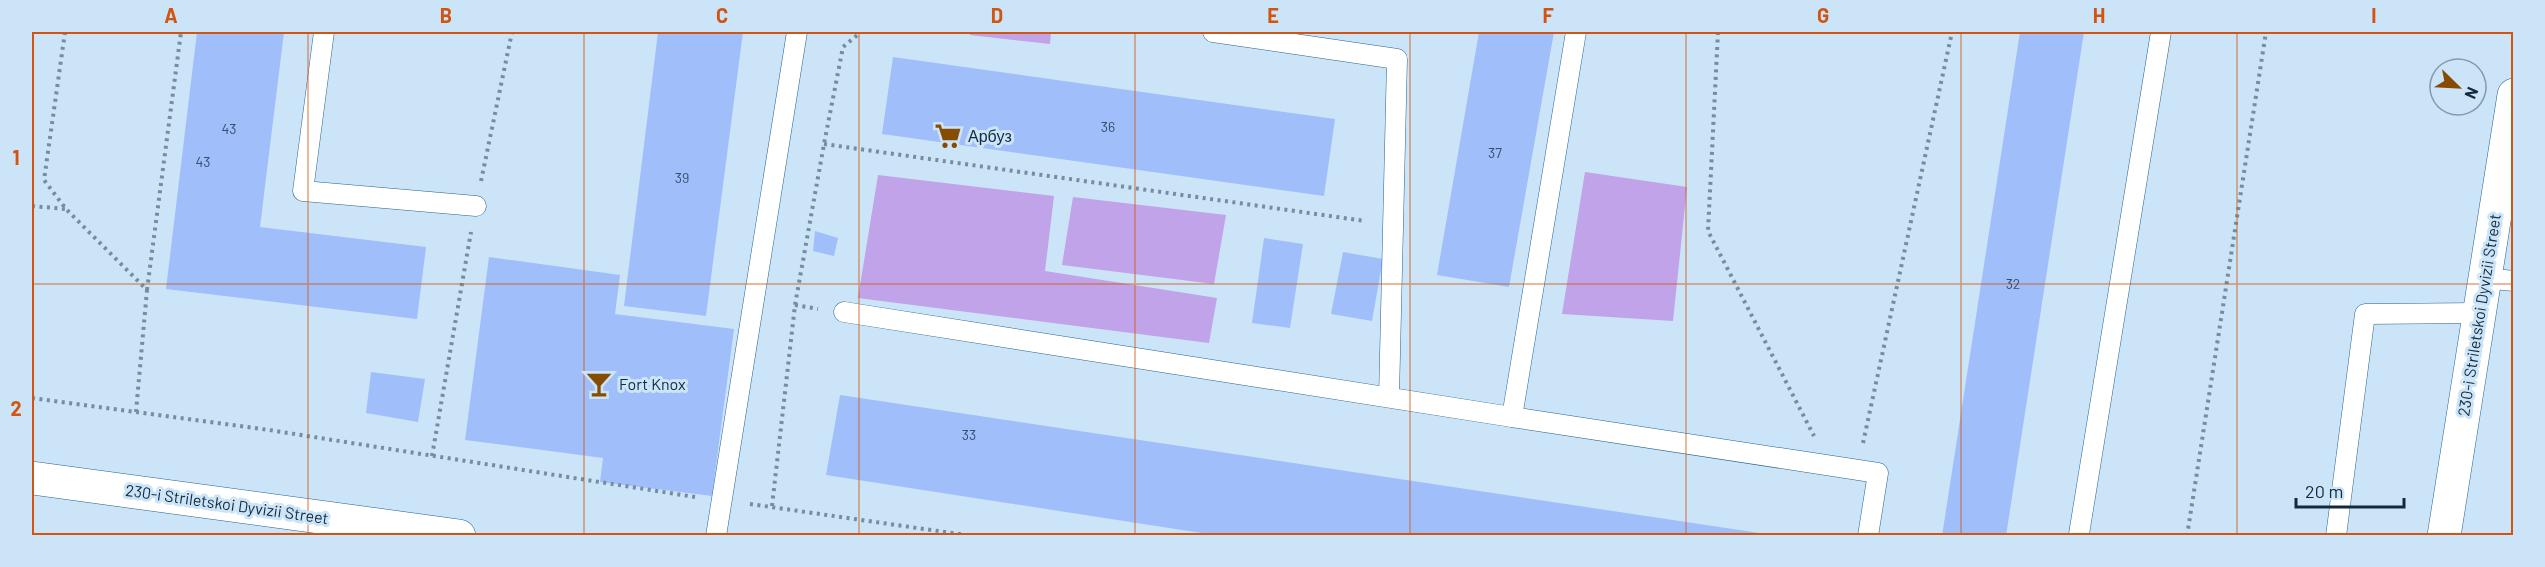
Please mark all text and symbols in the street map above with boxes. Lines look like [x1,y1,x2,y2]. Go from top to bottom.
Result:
text: A [164,3,178,27]
text: B [440,3,452,27]
text: C [716,3,728,27]
text: D [991,3,1003,27]
text: E [1267,3,1279,27]
text: F [1542,3,1554,27]
text: G [1817,3,1829,27]
text: H [2093,3,2105,27]
text: I [2371,3,2377,27]
north arrow [2428,57,2488,117]
text: N [2461,85,2483,102]
house number: 36 [1101,118,1115,135]
house number: 43 [222,120,236,137]
supermarket icon: Арбуз [933,121,963,151]
place label: Арбуз [968,126,1012,145]
house number: 37 [1488,144,1502,161]
text: 1 [12,145,20,169]
house number: 43 [196,153,210,170]
house number: 39 [675,169,689,186]
street label: 230-i Striletskoi Dyvizii Street [2453,212,2504,418]
house number: 32 [2006,275,2020,292]
bar icon: Fort Knox [584,369,614,399]
place label: Fort Knox [619,374,686,393]
text: 2 [10,396,22,420]
house number: 33 [962,426,976,443]
scale bar [2296,471,2404,509]
street label: 230-i Striletskoi Dyvizii Street [124,480,330,527]
text: 20 m [2305,480,2343,502]

